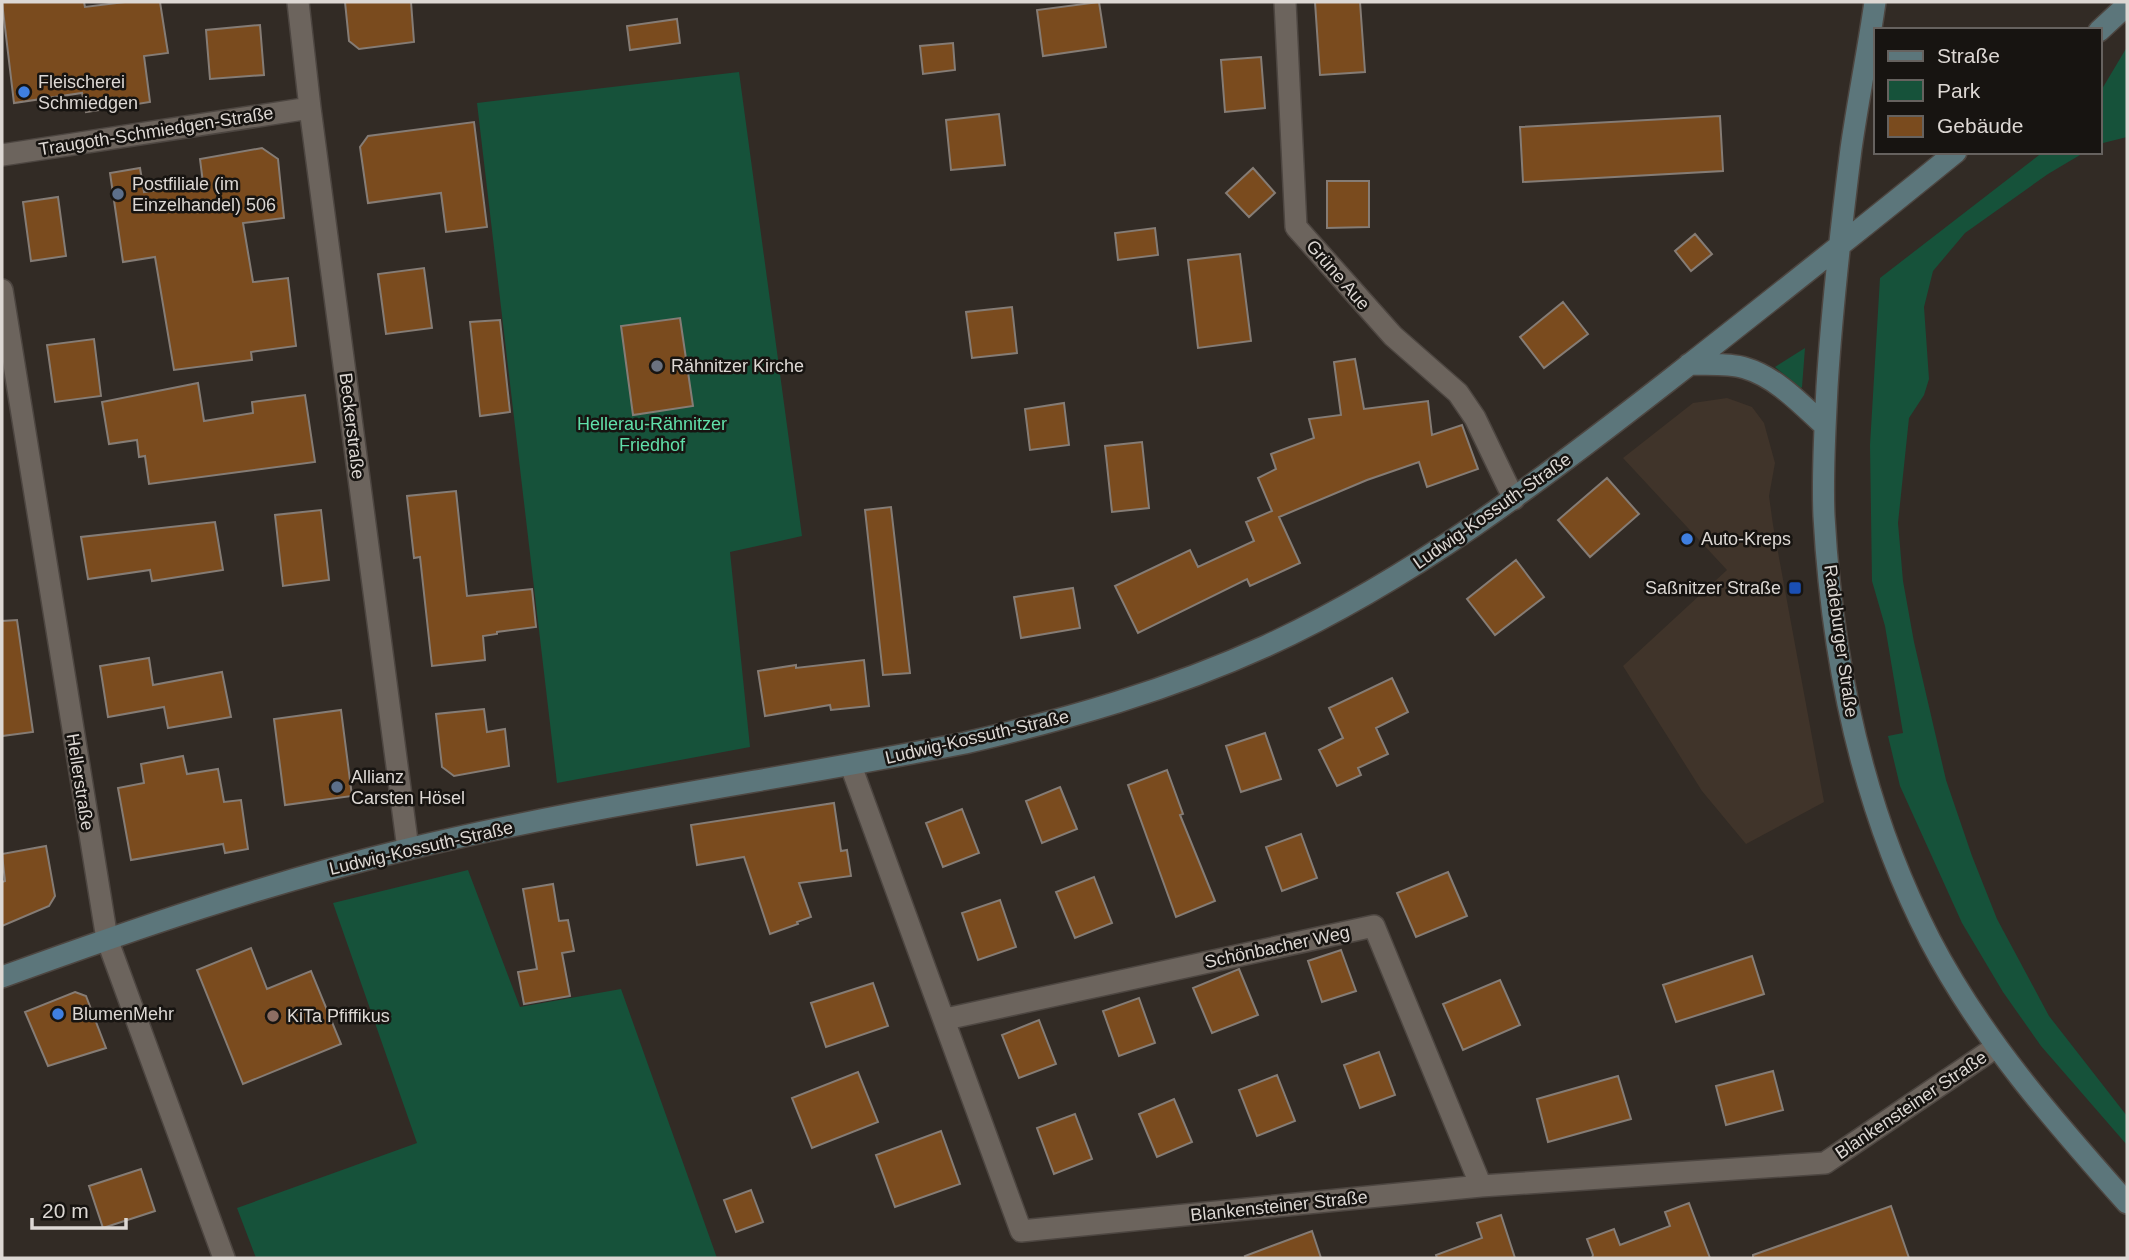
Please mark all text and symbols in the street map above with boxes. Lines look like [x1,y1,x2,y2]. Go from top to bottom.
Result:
legend [1874,28,2101,154]
text: Straße [1937,44,2000,67]
place label: Fleischerei Schmiedgen [38,72,138,113]
text: Park [1937,79,1981,102]
marker: Fleischerei Schmiedgen [16,84,32,100]
street label: Traugoth-Schmiedgen-Straße [37,103,275,159]
text: Gebäude [1937,114,2023,137]
place label: Postfiliale (im Einzelhandel) 506 [132,174,276,215]
marker: Postfiliale (im Einzelhandel) 506 [110,186,126,202]
street label: Grüne Aue [1302,236,1374,314]
place label: Rähnitzer Kirche [671,356,804,376]
marker: Rähnitzer Kirche [649,358,665,374]
street label: Beckerstraße [336,372,368,480]
park label: Hellerau-Rähnitzer Friedhof [577,414,727,455]
street label: Ludwig-Kossuth-Straße [1409,449,1575,573]
place label: Auto-Kreps [1701,529,1791,549]
marker: Auto-Kreps [1679,531,1695,547]
street label: Radeburger Straße [1820,563,1862,719]
place label: Saßnitzer Straße [1645,578,1781,598]
marker: Saßnitzer Straße [1787,580,1803,596]
street label: Ludwig-Kossuth-Straße [883,706,1071,768]
street label: Hellerstraße [62,732,98,832]
place label: Allianz Carsten Hösel [351,767,465,808]
marker: Allianz Carsten Hösel [329,779,345,795]
street label: Ludwig-Kossuth-Straße [327,817,515,879]
street label: Schönbacher Weg [1203,922,1351,972]
place label: BlumenMehr [72,1004,174,1024]
marker: BlumenMehr [50,1006,66,1022]
place label: KiTa Pfiffikus [287,1006,390,1026]
marker: KiTa Pfiffikus [265,1008,281,1024]
street label: Blankensteiner Straße [1832,1047,1990,1163]
scale bar [32,1186,126,1230]
street label: Blankensteiner Straße [1189,1187,1369,1225]
text: 20 m [42,1199,89,1222]

